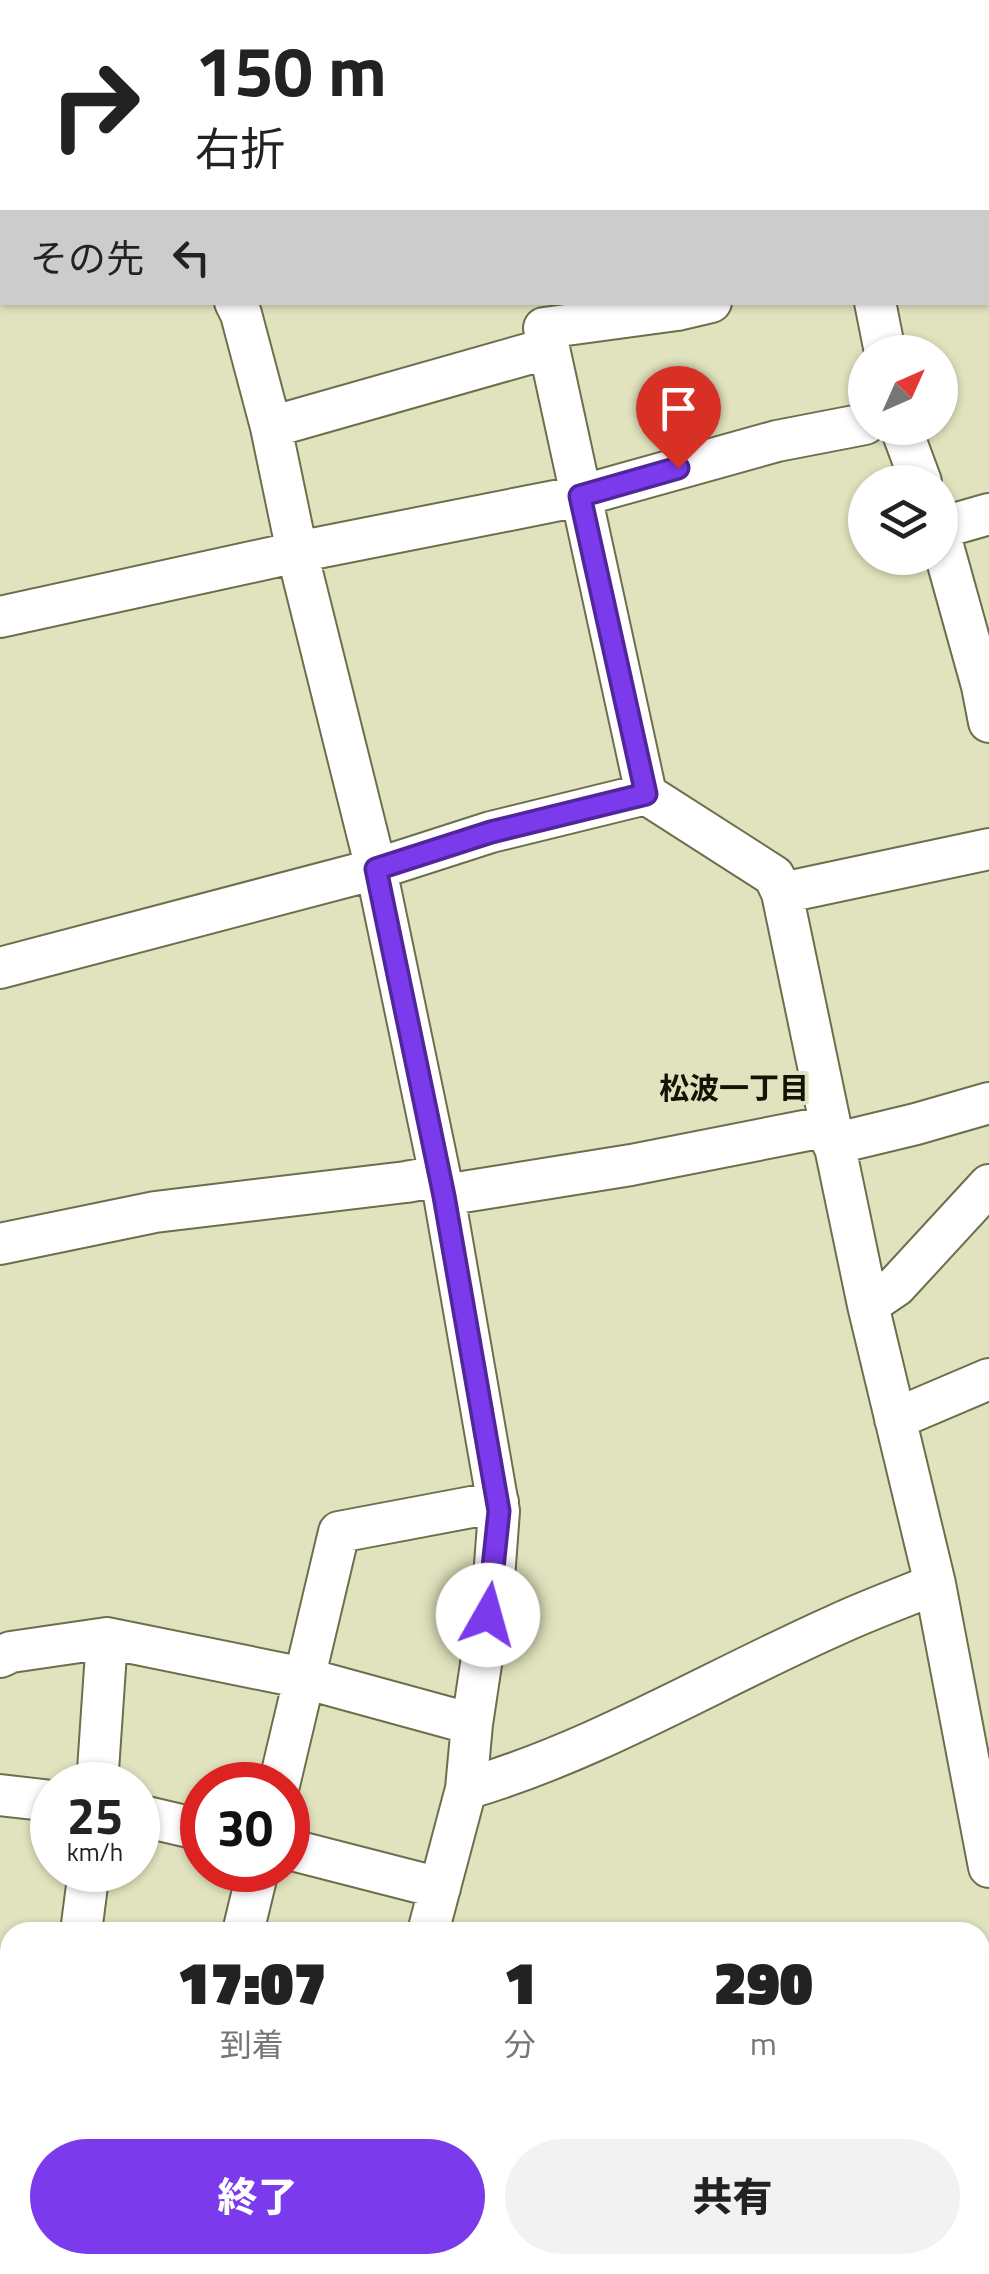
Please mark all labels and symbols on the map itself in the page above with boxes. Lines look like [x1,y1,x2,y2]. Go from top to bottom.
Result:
north arrow [848,335,958,445]
pin [636,366,721,469]
district label: 松波一丁目 [659,1065,809,1111]
position arrow [436,1563,540,1667]
speed limit sign: 30 [180,1762,310,1892]

